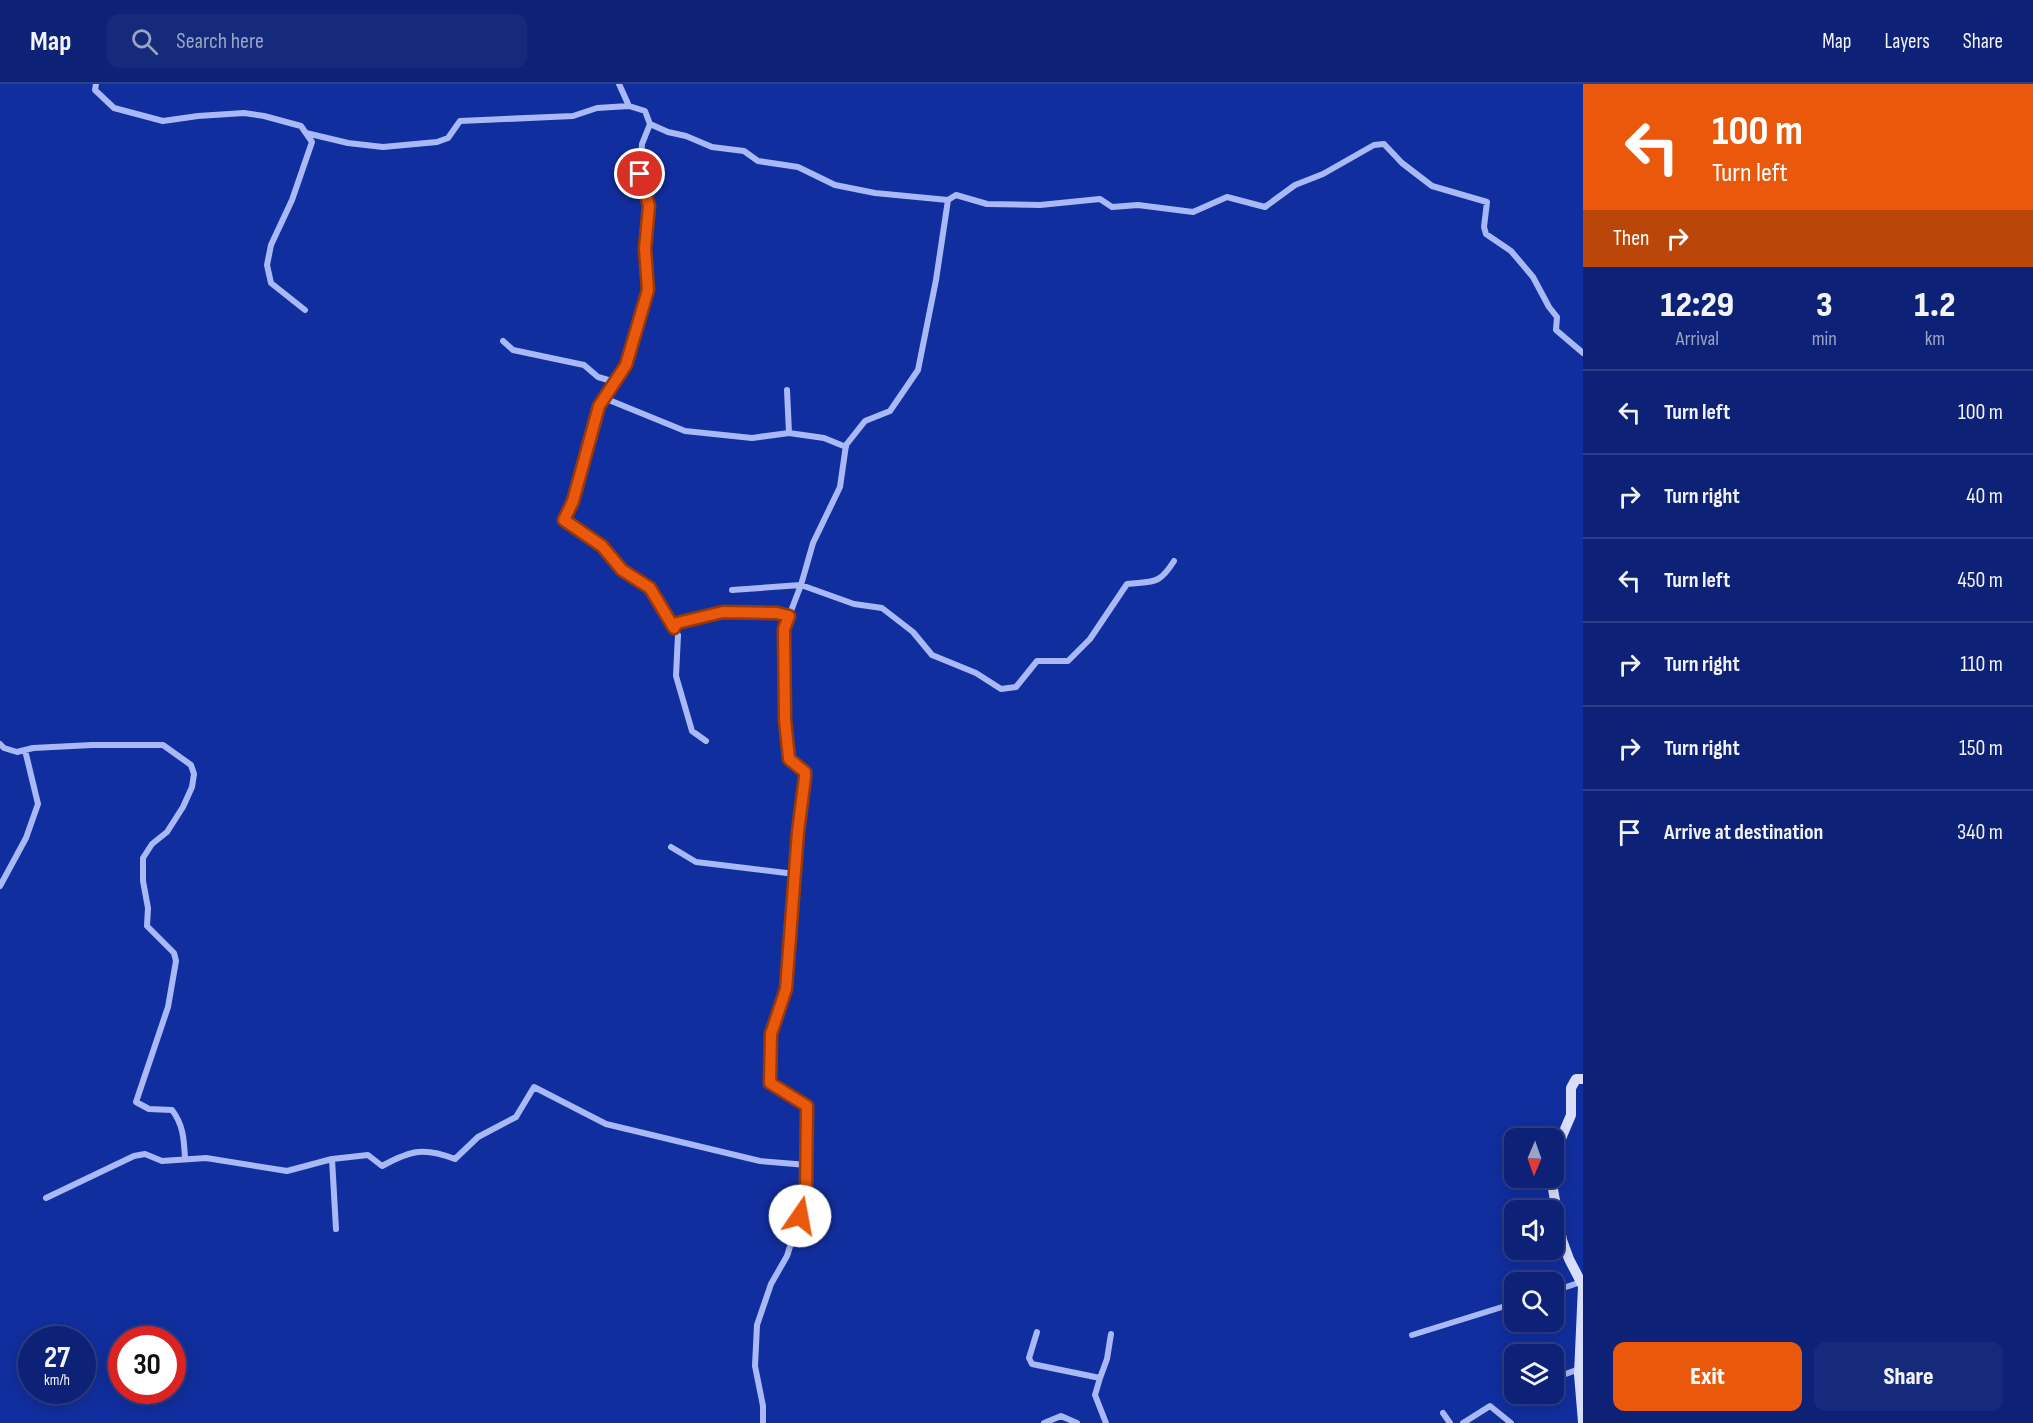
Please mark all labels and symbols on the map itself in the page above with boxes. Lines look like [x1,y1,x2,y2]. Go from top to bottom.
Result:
pin [614,148,665,199]
north arrow [1504,1128,1564,1188]
position arrow [768,1184,832,1248]
speed limit sign: 30 [108,1326,186,1404]

